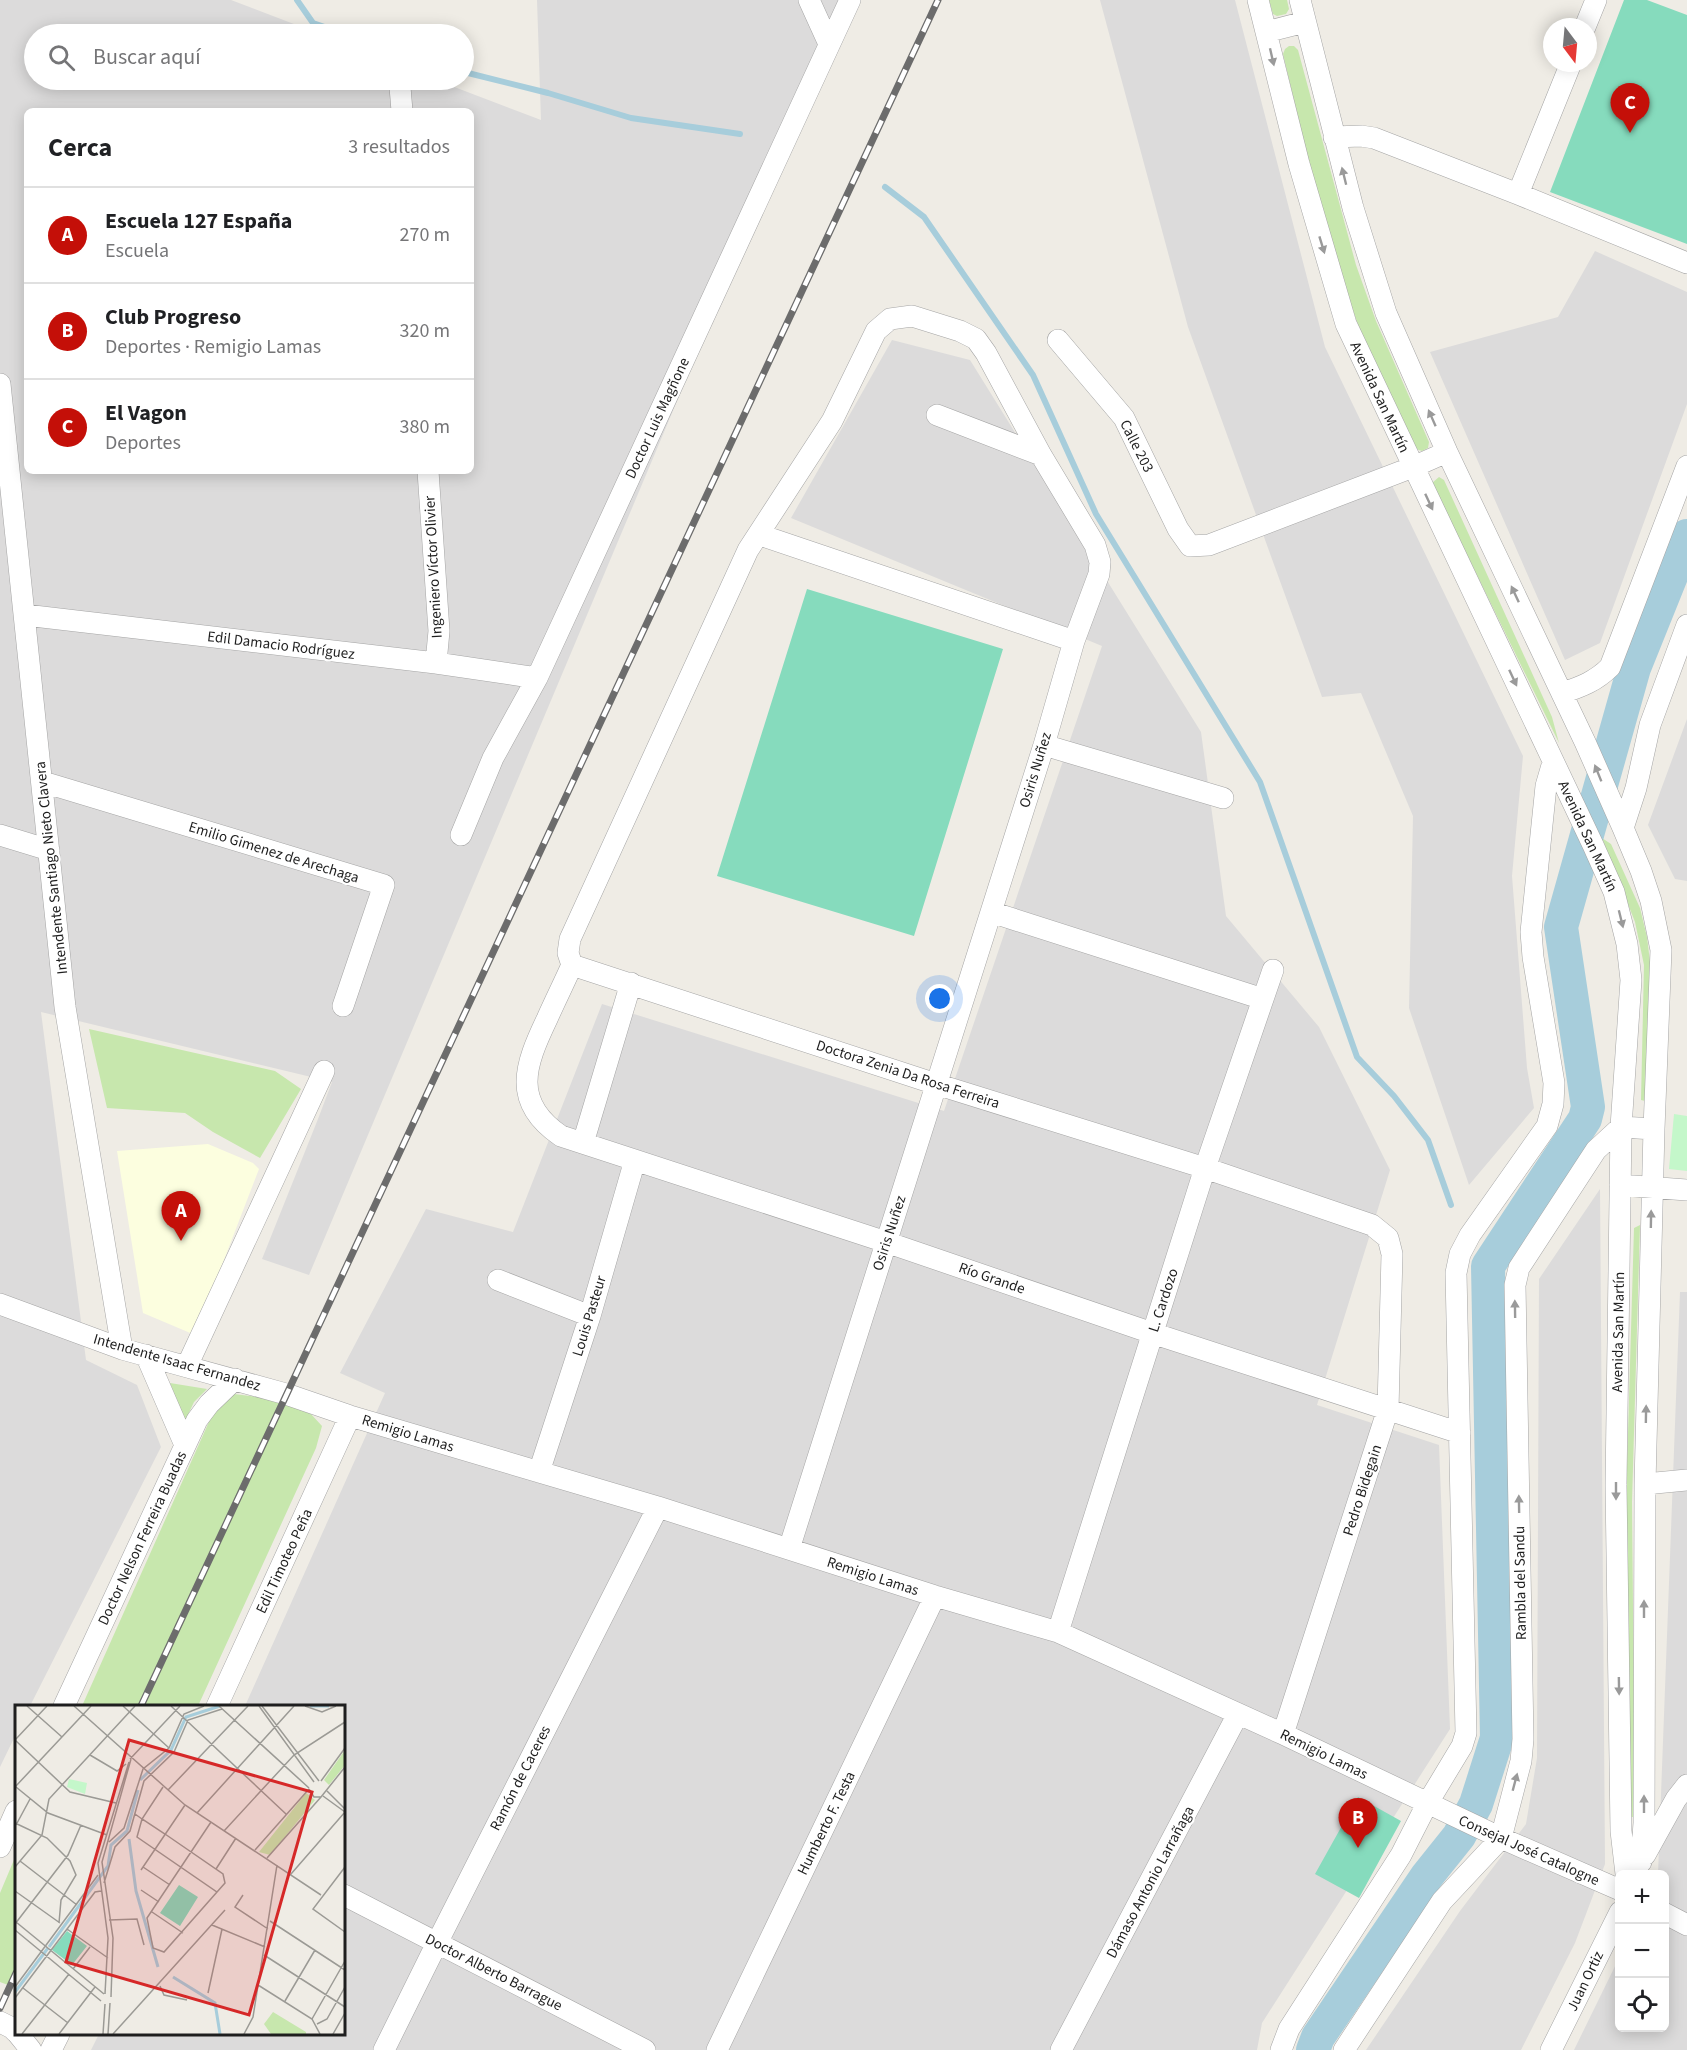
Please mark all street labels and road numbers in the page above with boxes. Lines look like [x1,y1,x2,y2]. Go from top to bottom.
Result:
street label: Avenida San Martín [1345,338,1415,456]
street label: Doctor Luis Magñone [620,354,695,482]
street label: Calle 203 [1114,416,1159,476]
street label: Ingeniero Víctor Olivier [419,494,448,639]
street label: Edil Damacio Rodríguez [206,626,356,665]
street label: Osiris Nuñez [1014,730,1057,811]
street label: Intendente Santiago Nieto Clavera [30,760,73,975]
street label: Avenida San Martín [1553,777,1623,895]
street label: Emilio Gimenez de Arechaga [186,817,362,888]
street label: Doctora Zenia Da Rosa Ferreira [813,1035,1002,1114]
street label: Osiris Nuñez [867,1193,912,1273]
street label: Río Grande [956,1257,1028,1300]
street label: L. Cardozo [1143,1266,1184,1335]
street label: Louis Pasteur [567,1272,612,1359]
street label: Avenida San Martín [1607,1272,1630,1392]
street label: Intendente Isaac Fernandez [91,1329,263,1396]
street label: Remigio Lamas [359,1409,457,1457]
street label: Pedro Bidegain [1338,1442,1387,1539]
street label: Doctor Nelson Ferreira Buadas [93,1448,192,1629]
street label: Edil Timoteo Peña [251,1505,318,1617]
street label: Rambla del Sandu [1509,1526,1532,1640]
street label: Remigio Lamas [824,1552,921,1601]
street label: Ramón de Caceres [485,1722,556,1834]
street label: Remigio Lamas [1276,1724,1371,1785]
street label: Humberto F. Testa [792,1768,861,1879]
street label: Dámaso Antonio Larrañaga [1101,1802,1200,1962]
street label: Consejal José Catalogne [1455,1810,1603,1891]
street label: Doctor Alberto Barrague [422,1929,566,2016]
street label: Juan Ortiz [1562,1948,1609,2015]

